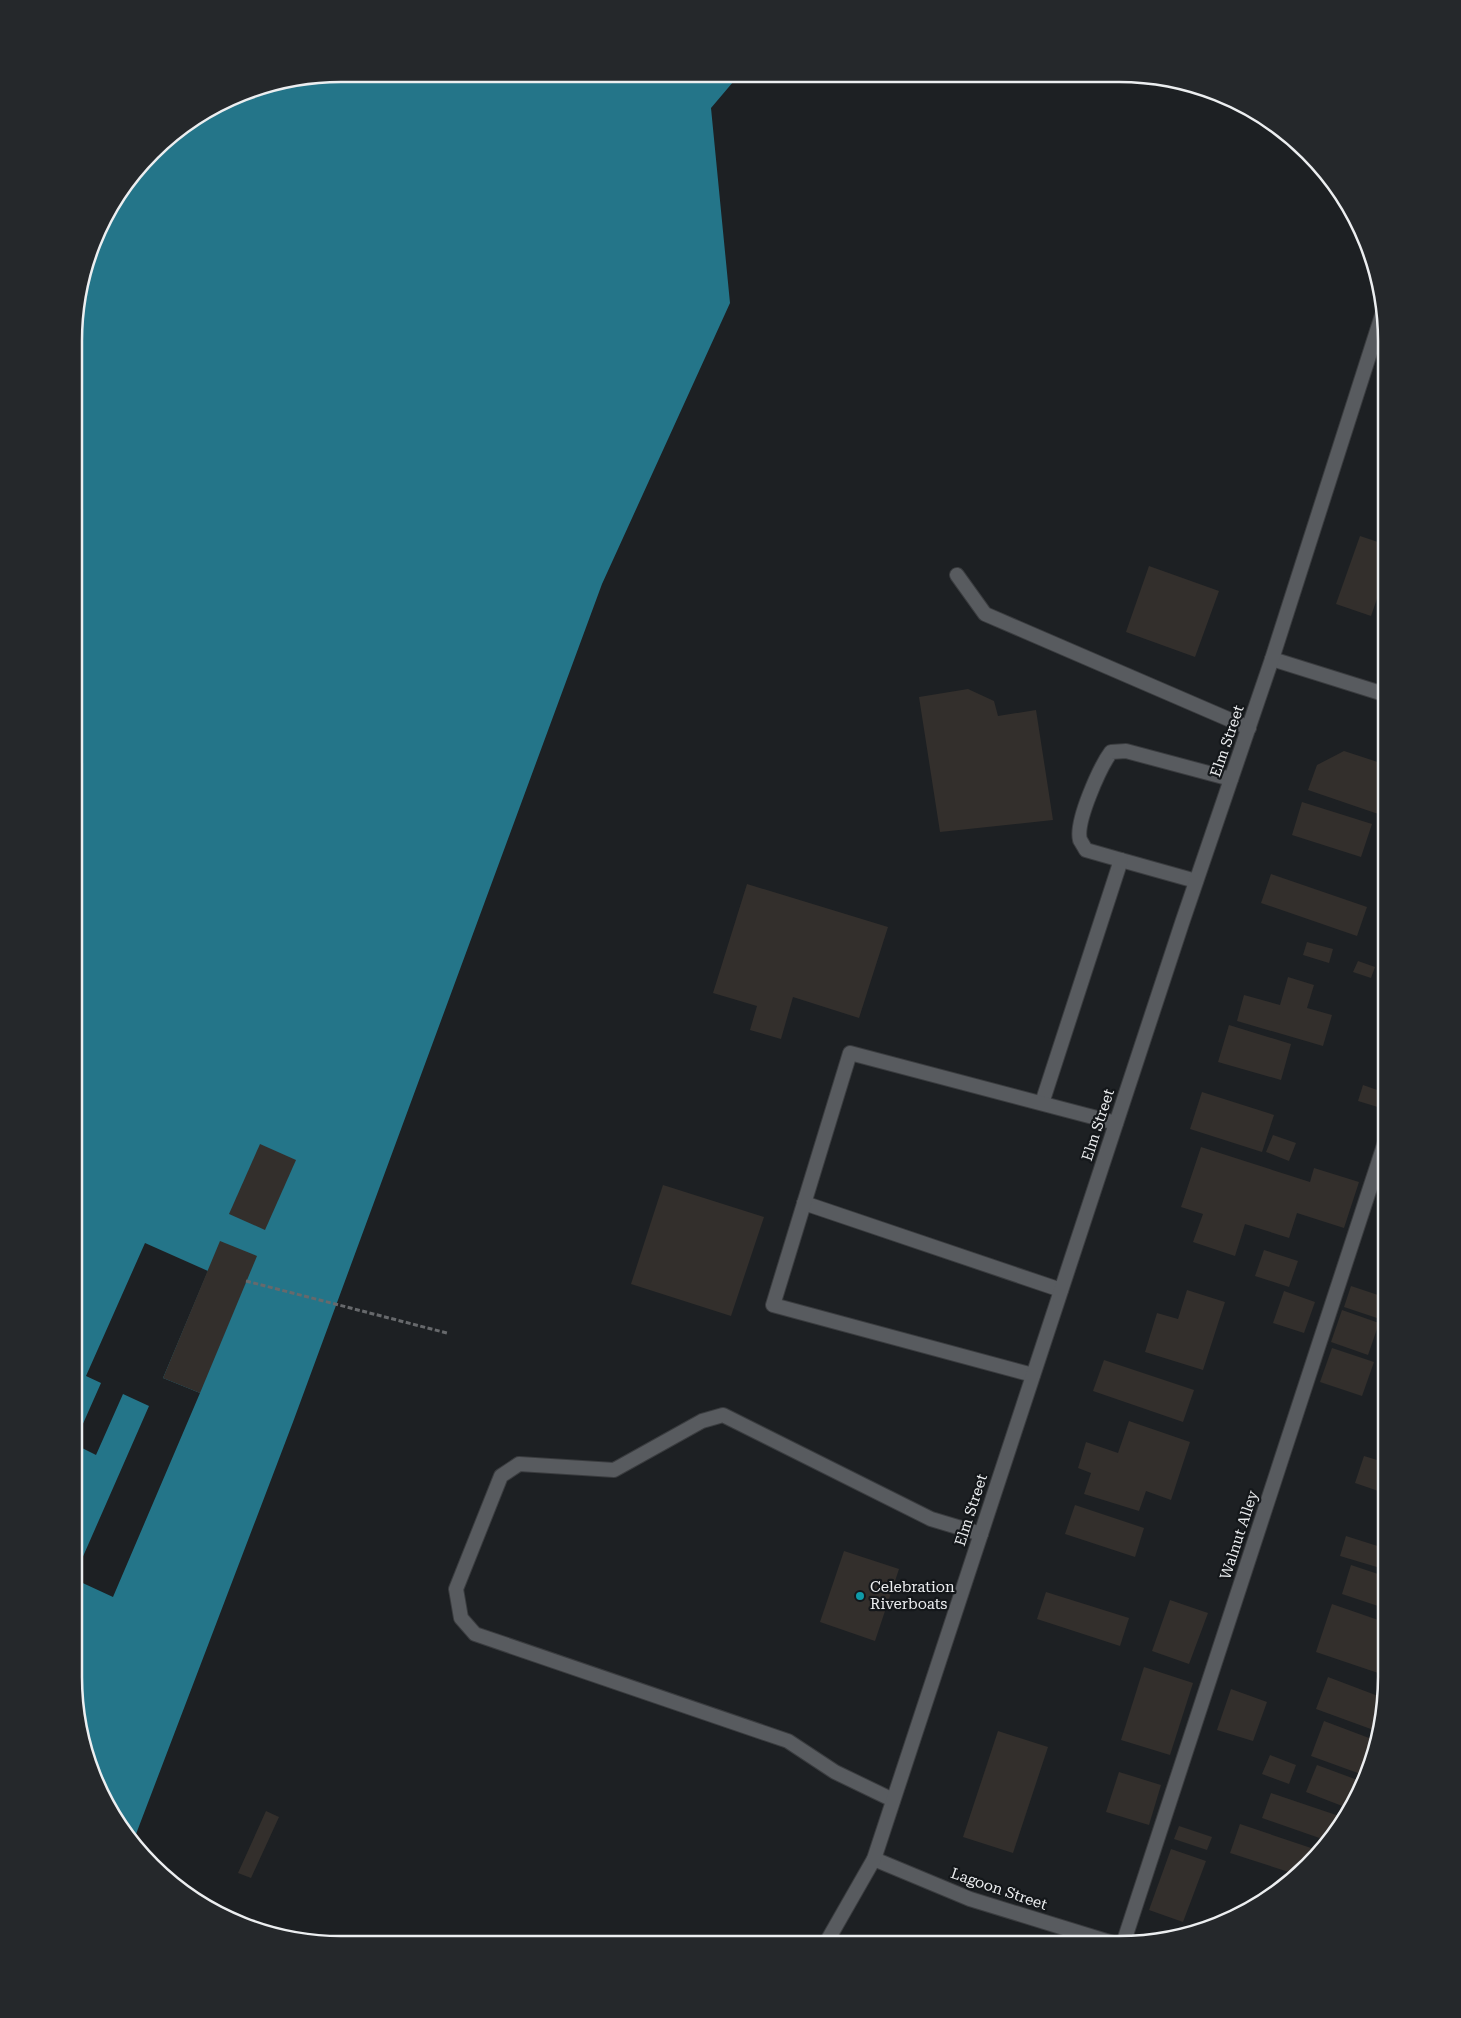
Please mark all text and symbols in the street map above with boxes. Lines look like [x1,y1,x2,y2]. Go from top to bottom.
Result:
street label: Elm Street [1206,702,1248,779]
street label: Elm Street [1078,1086,1118,1163]
street label: Elm Street [951,1471,991,1548]
street label: Walnut Alley [1216,1488,1262,1582]
place label: Celebration Riverboats [870,1578,955,1613]
marker: Celebration Riverboats [854,1590,866,1602]
street label: Lagoon Street [948,1864,1050,1914]

